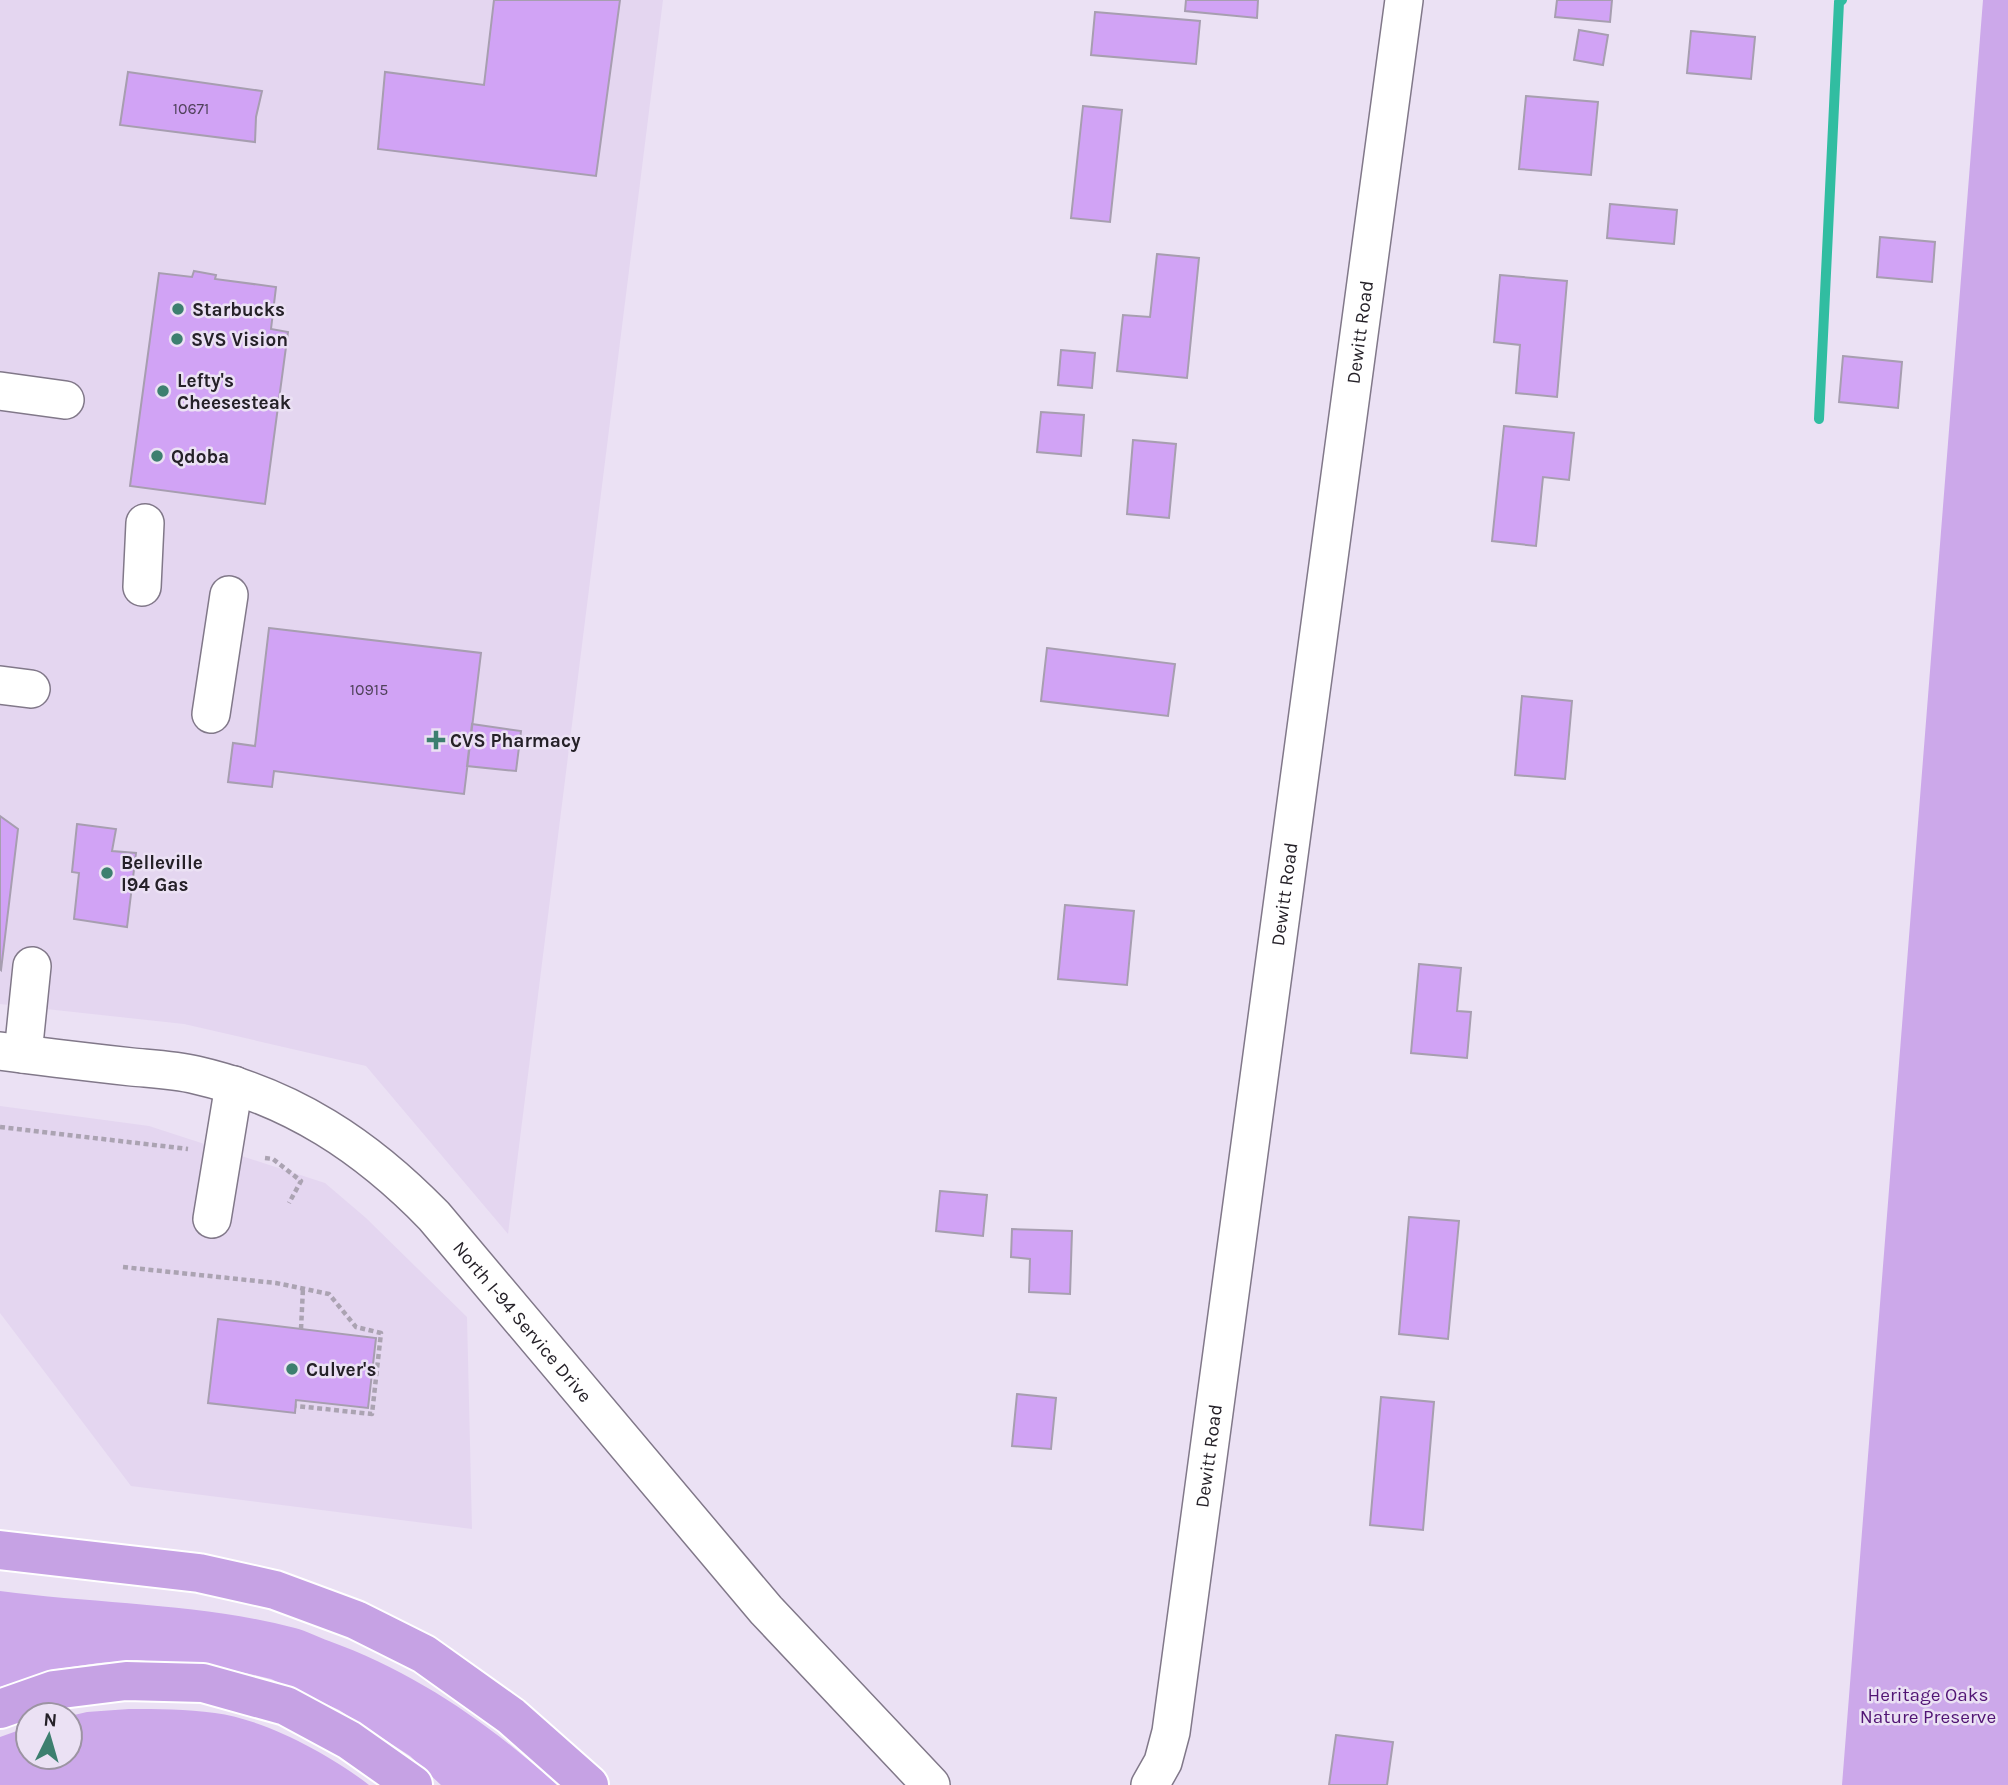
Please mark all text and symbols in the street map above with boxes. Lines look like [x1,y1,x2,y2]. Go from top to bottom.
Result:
house number: 10671 [173,99,209,118]
street label: Dewitt Road [1342,279,1378,385]
place label: Starbucks [192,299,285,321]
marker: Starbucks [170,301,186,317]
place label: SVS Vision [191,329,288,351]
marker: SVS Vision [169,331,185,347]
place label: Lefty's Cheesesteak [177,370,291,414]
marker: Lefty's Cheesesteak [155,383,171,399]
place label: Qdoba [171,446,229,468]
marker: Qdoba [149,448,165,464]
house number: 10915 [350,680,388,699]
place label: CVS Pharmacy [450,730,581,752]
marker: CVS Pharmacy [428,732,444,748]
street label: Dewitt Road [1267,841,1303,947]
place label: Belleville I94 Gas [121,852,203,896]
marker: Belleville I94 Gas [99,865,115,881]
street label: North I-94 Service Drive [448,1237,596,1407]
place label: Culver's [306,1359,377,1381]
marker: Culver's [284,1361,300,1377]
street label: Dewitt Road [1191,1403,1227,1509]
park label: Heritage Oaks Nature Preserve [1860,1684,1996,1728]
north arrow [14,1701,84,1771]
text: N [43,1709,58,1732]

